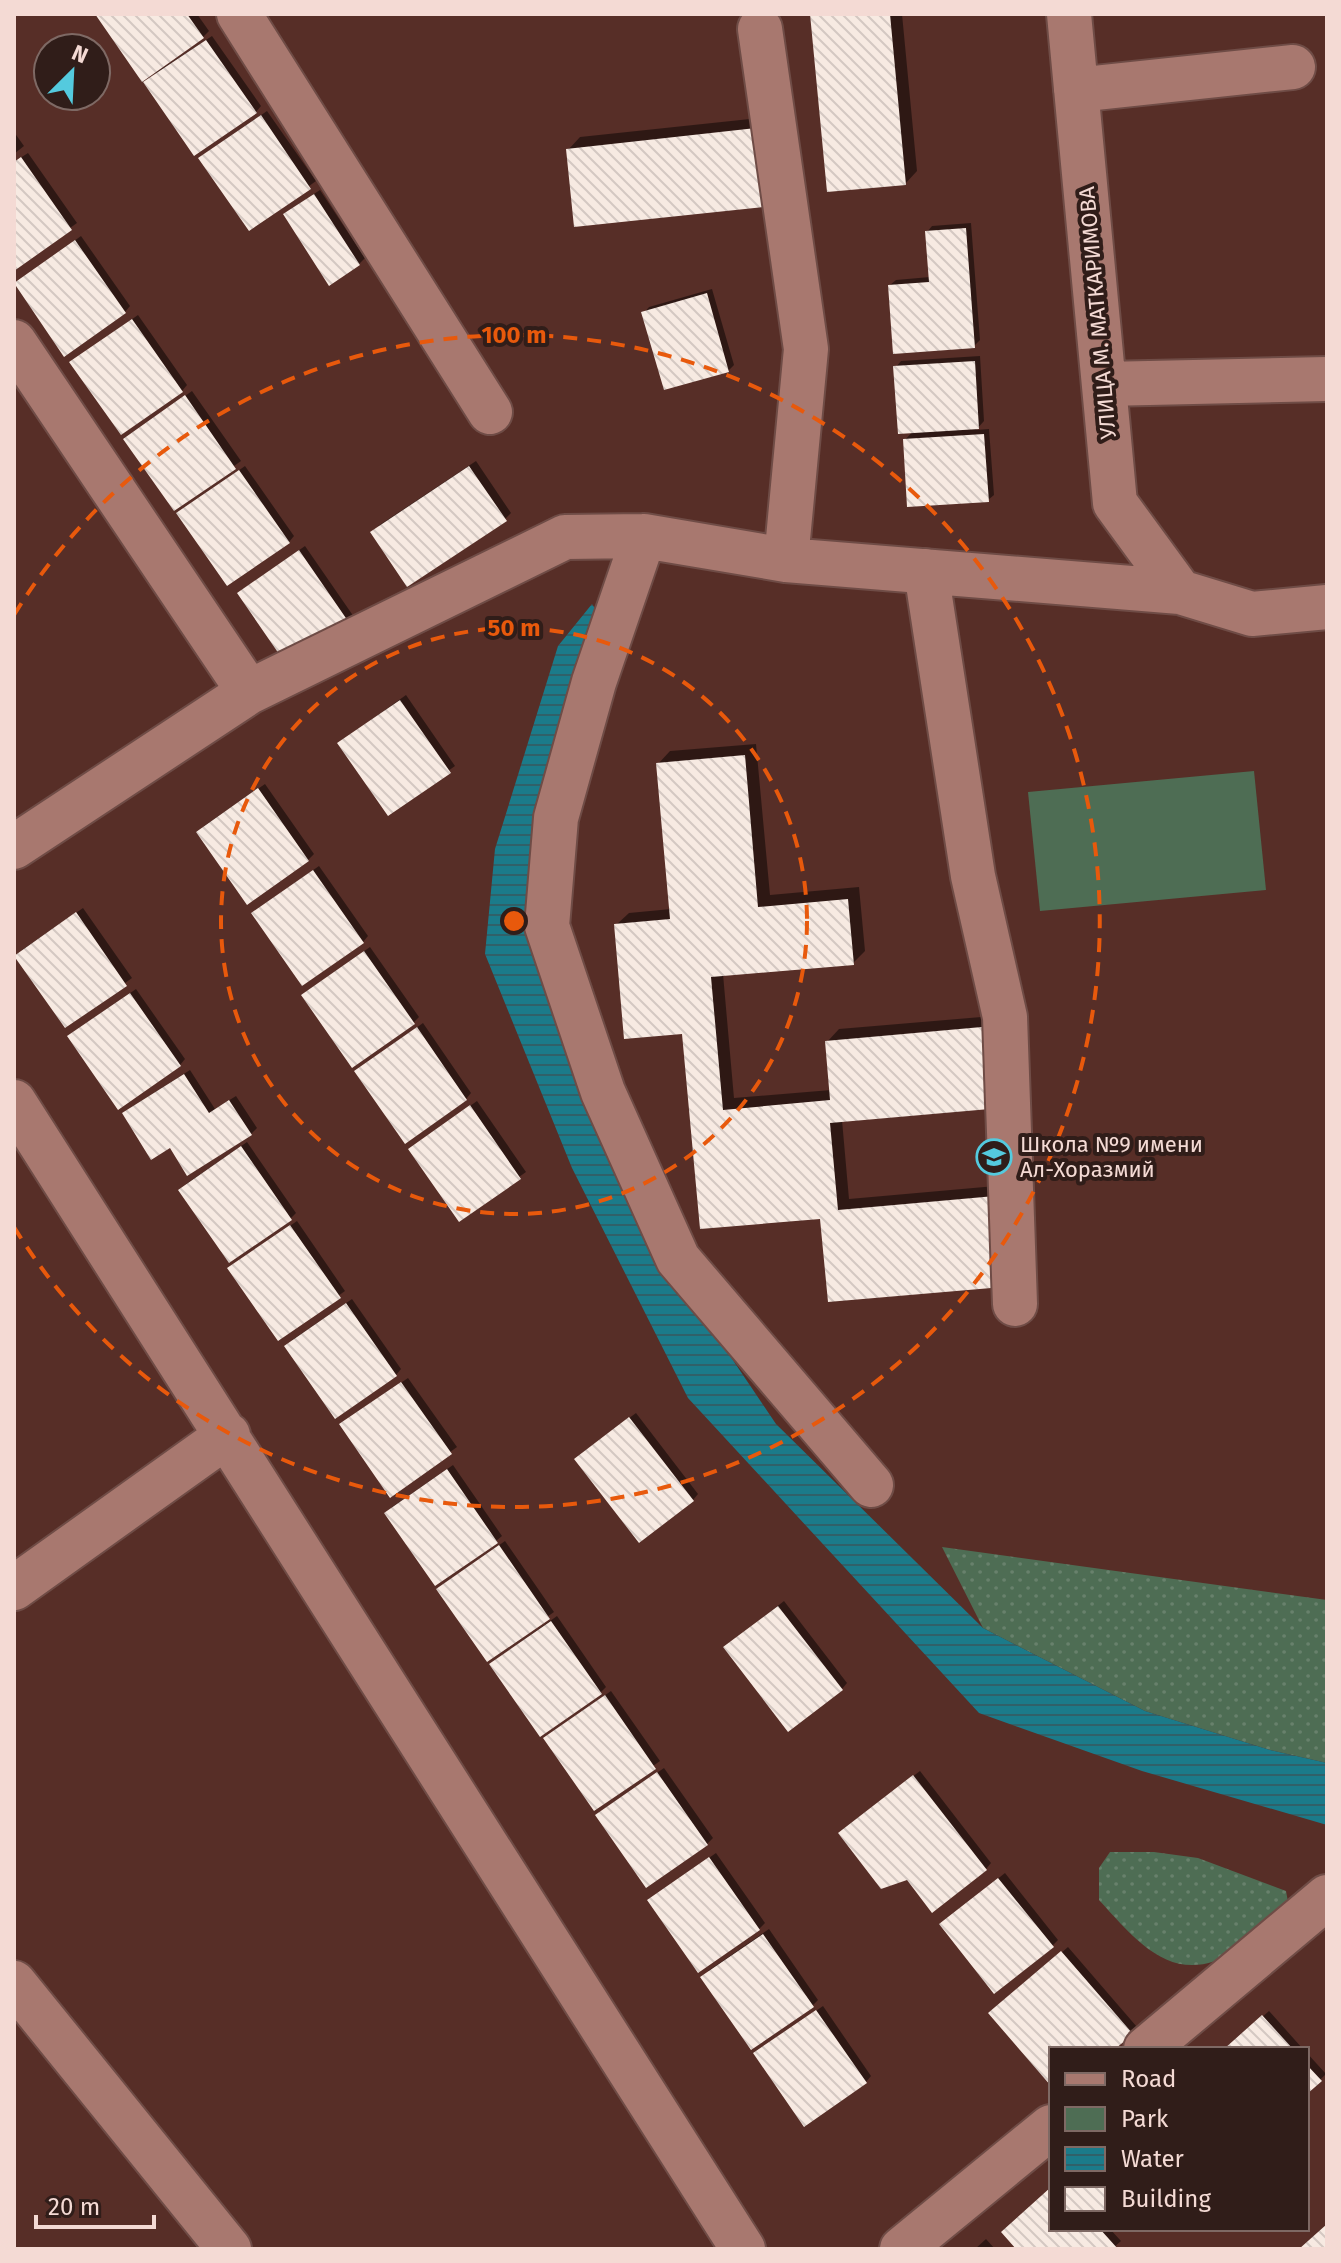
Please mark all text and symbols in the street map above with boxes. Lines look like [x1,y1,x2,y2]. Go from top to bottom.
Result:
north arrow [32,32,112,112]
text: N [68,39,92,69]
street label: УЛИЦА М. МАТКАРИМОВА [1073,185,1122,440]
text: 100 m [481,321,547,349]
text: 50 m [488,614,540,642]
centre of rings [500,907,528,935]
place label: Школа №9 имени Ал-Хоразмий [1020,1131,1203,1183]
school or university icon: Школа №9 имени Ал-Хоразмий [975,1138,1013,1176]
legend [1049,2047,1309,2231]
text: Road [1121,2065,1176,2093]
text: Park [1121,2105,1169,2133]
text: Water [1121,2145,1185,2173]
scale bar [36,2179,154,2229]
text: Building [1121,2185,1211,2213]
text: 20 m [48,2193,100,2221]

